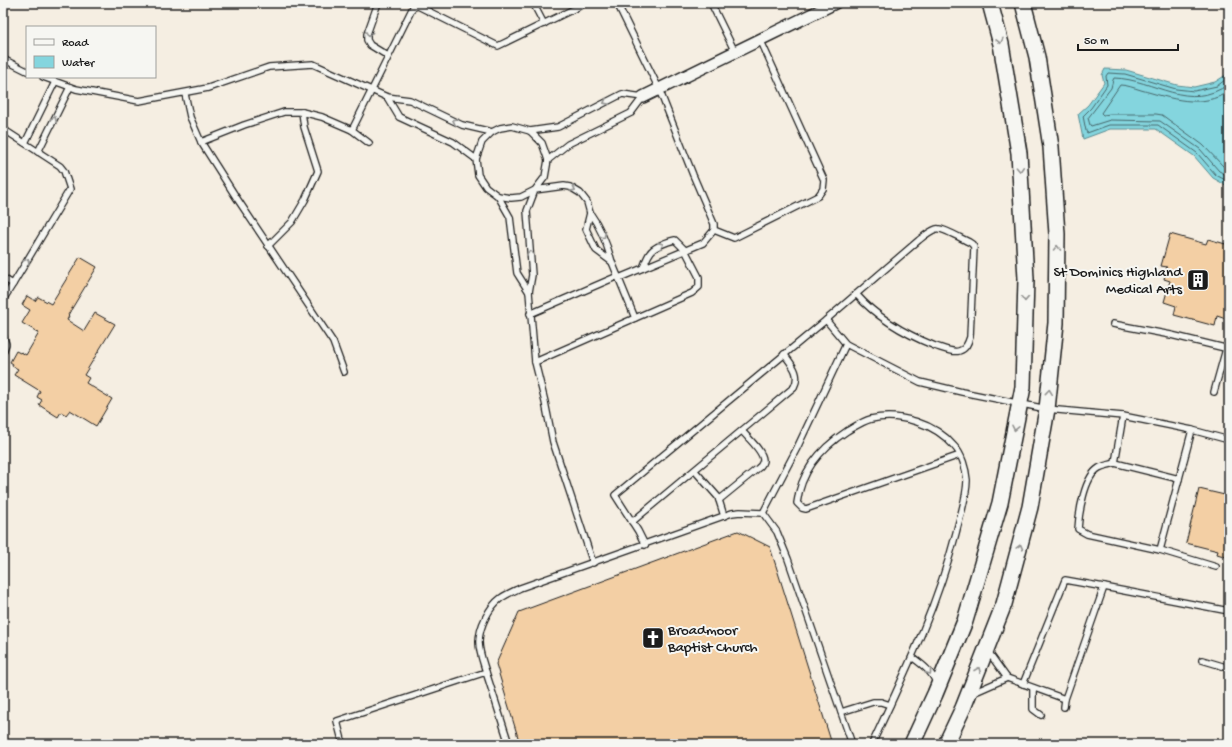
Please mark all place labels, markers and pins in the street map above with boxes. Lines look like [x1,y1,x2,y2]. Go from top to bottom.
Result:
place label: St Dominics Highland Medical Arts [1053,264,1183,299]
building icon: St Dominics Highland Medical Arts [1185,267,1211,293]
place label: Broadmoor Baptist Church [667,622,758,657]
church icon: Broadmoor Baptist Church [640,625,666,651]

